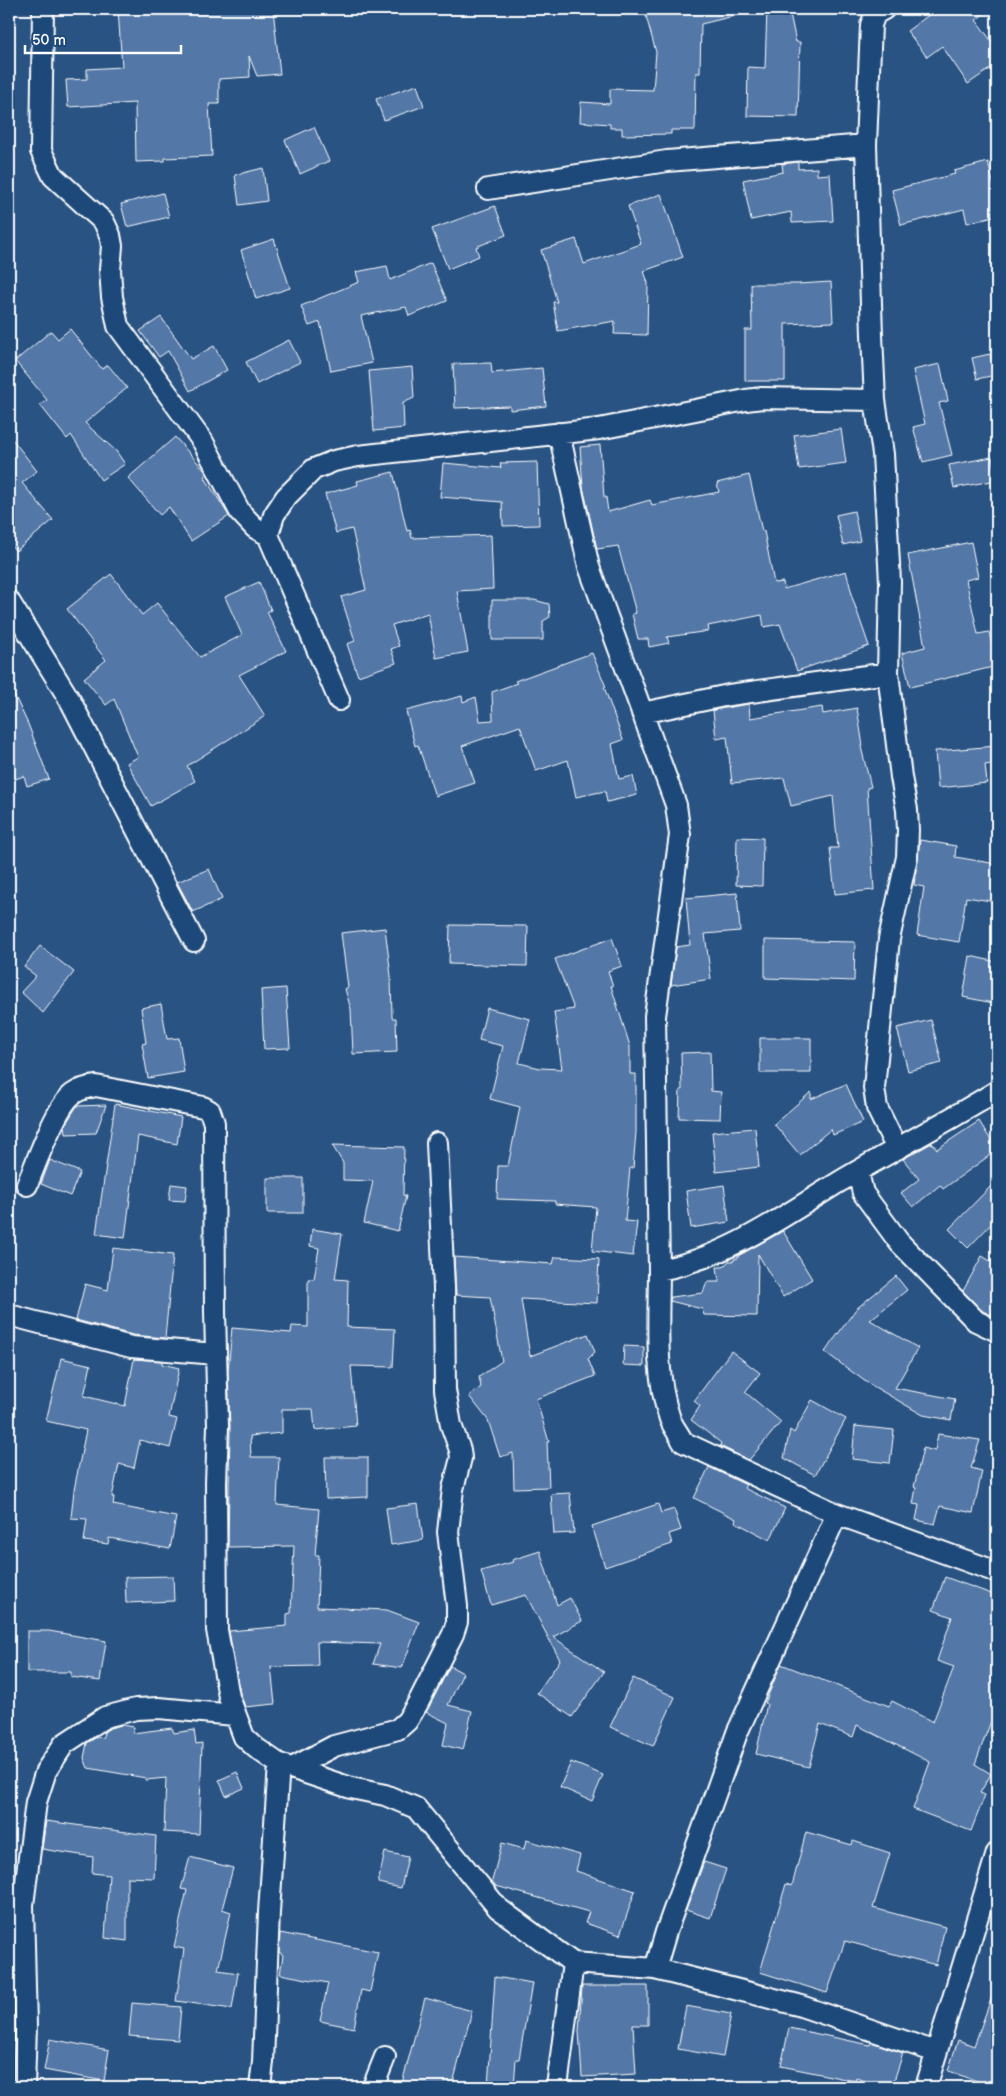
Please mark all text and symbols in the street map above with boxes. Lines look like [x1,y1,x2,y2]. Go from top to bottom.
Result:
scale bar [25,22,181,54]
text: 50 m [32,31,66,50]

